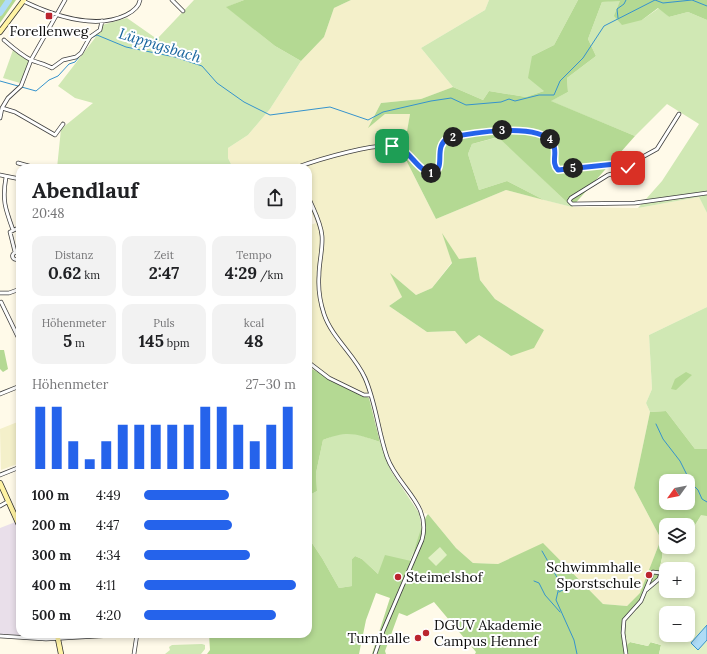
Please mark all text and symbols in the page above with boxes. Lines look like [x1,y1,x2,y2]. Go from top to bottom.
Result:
marker: Forellenweg [44,11,54,21]
place label: Forellenweg [9,22,89,40]
water label: Lüppigsbach [117,23,204,67]
pin: 3 [492,120,512,140]
text: 3 [499,123,505,137]
pin: 2 [443,127,463,147]
pin [375,129,409,163]
pin: 4 [540,129,560,149]
text: 2 [450,130,456,144]
text: 4 [547,132,553,146]
icon: arrive [381,135,403,157]
pin [611,151,645,185]
icon: check [617,157,639,179]
pin: 5 [563,158,583,178]
text: 5 [570,161,576,175]
pin: 1 [421,163,441,183]
text: 1 [429,166,433,180]
text: Abendlauf [32,176,138,204]
button: share [254,177,296,219]
text: 20:48 [32,205,65,222]
text: Distanz [55,248,93,262]
text: Zeit [154,248,174,262]
text: Tempo [236,248,272,262]
text: 0.62 [48,262,81,284]
text: 2:47 [149,262,179,284]
text: 4:29 [225,262,257,284]
text: km [81,268,100,282]
text: /km [257,268,283,282]
text: Höhenmeter [42,316,106,330]
text: Puls [153,316,175,330]
text: kcal [244,316,264,330]
text: 5 [63,330,72,352]
text: 145 [138,330,164,352]
text: 48 [244,330,264,352]
text: m [72,336,85,350]
text: bpm [164,336,190,350]
text: Höhenmeter [32,376,108,393]
text: 27–30 m [246,376,296,393]
north arrow [659,474,695,510]
map controls [659,474,695,642]
text: 100 m [32,487,69,504]
text: 4:49 [96,487,121,504]
text: 200 m [32,517,71,534]
text: 4:47 [96,517,119,534]
button: layers [659,518,695,554]
text: 300 m [32,547,71,564]
text: 4:34 [96,547,121,564]
place label: Schwimmhalle Sporstschule [546,558,641,592]
button: + [659,562,695,598]
place label: Steimelshof [406,568,484,586]
marker: Schwimmhalle Sporstschule [644,570,654,580]
marker: Steimelshof [393,572,403,582]
text: 400 m [32,577,71,594]
text: 4:11 [96,577,116,594]
button: − [659,606,695,642]
text: 500 m [32,607,71,624]
text: 4:20 [96,607,121,624]
place label: DGUV Akademie Campus Hennef [434,616,542,650]
marker: DGUV Akademie Campus Hennef [421,628,431,638]
place label: Turnhalle [348,629,410,647]
marker: Turnhalle [413,633,423,643]

